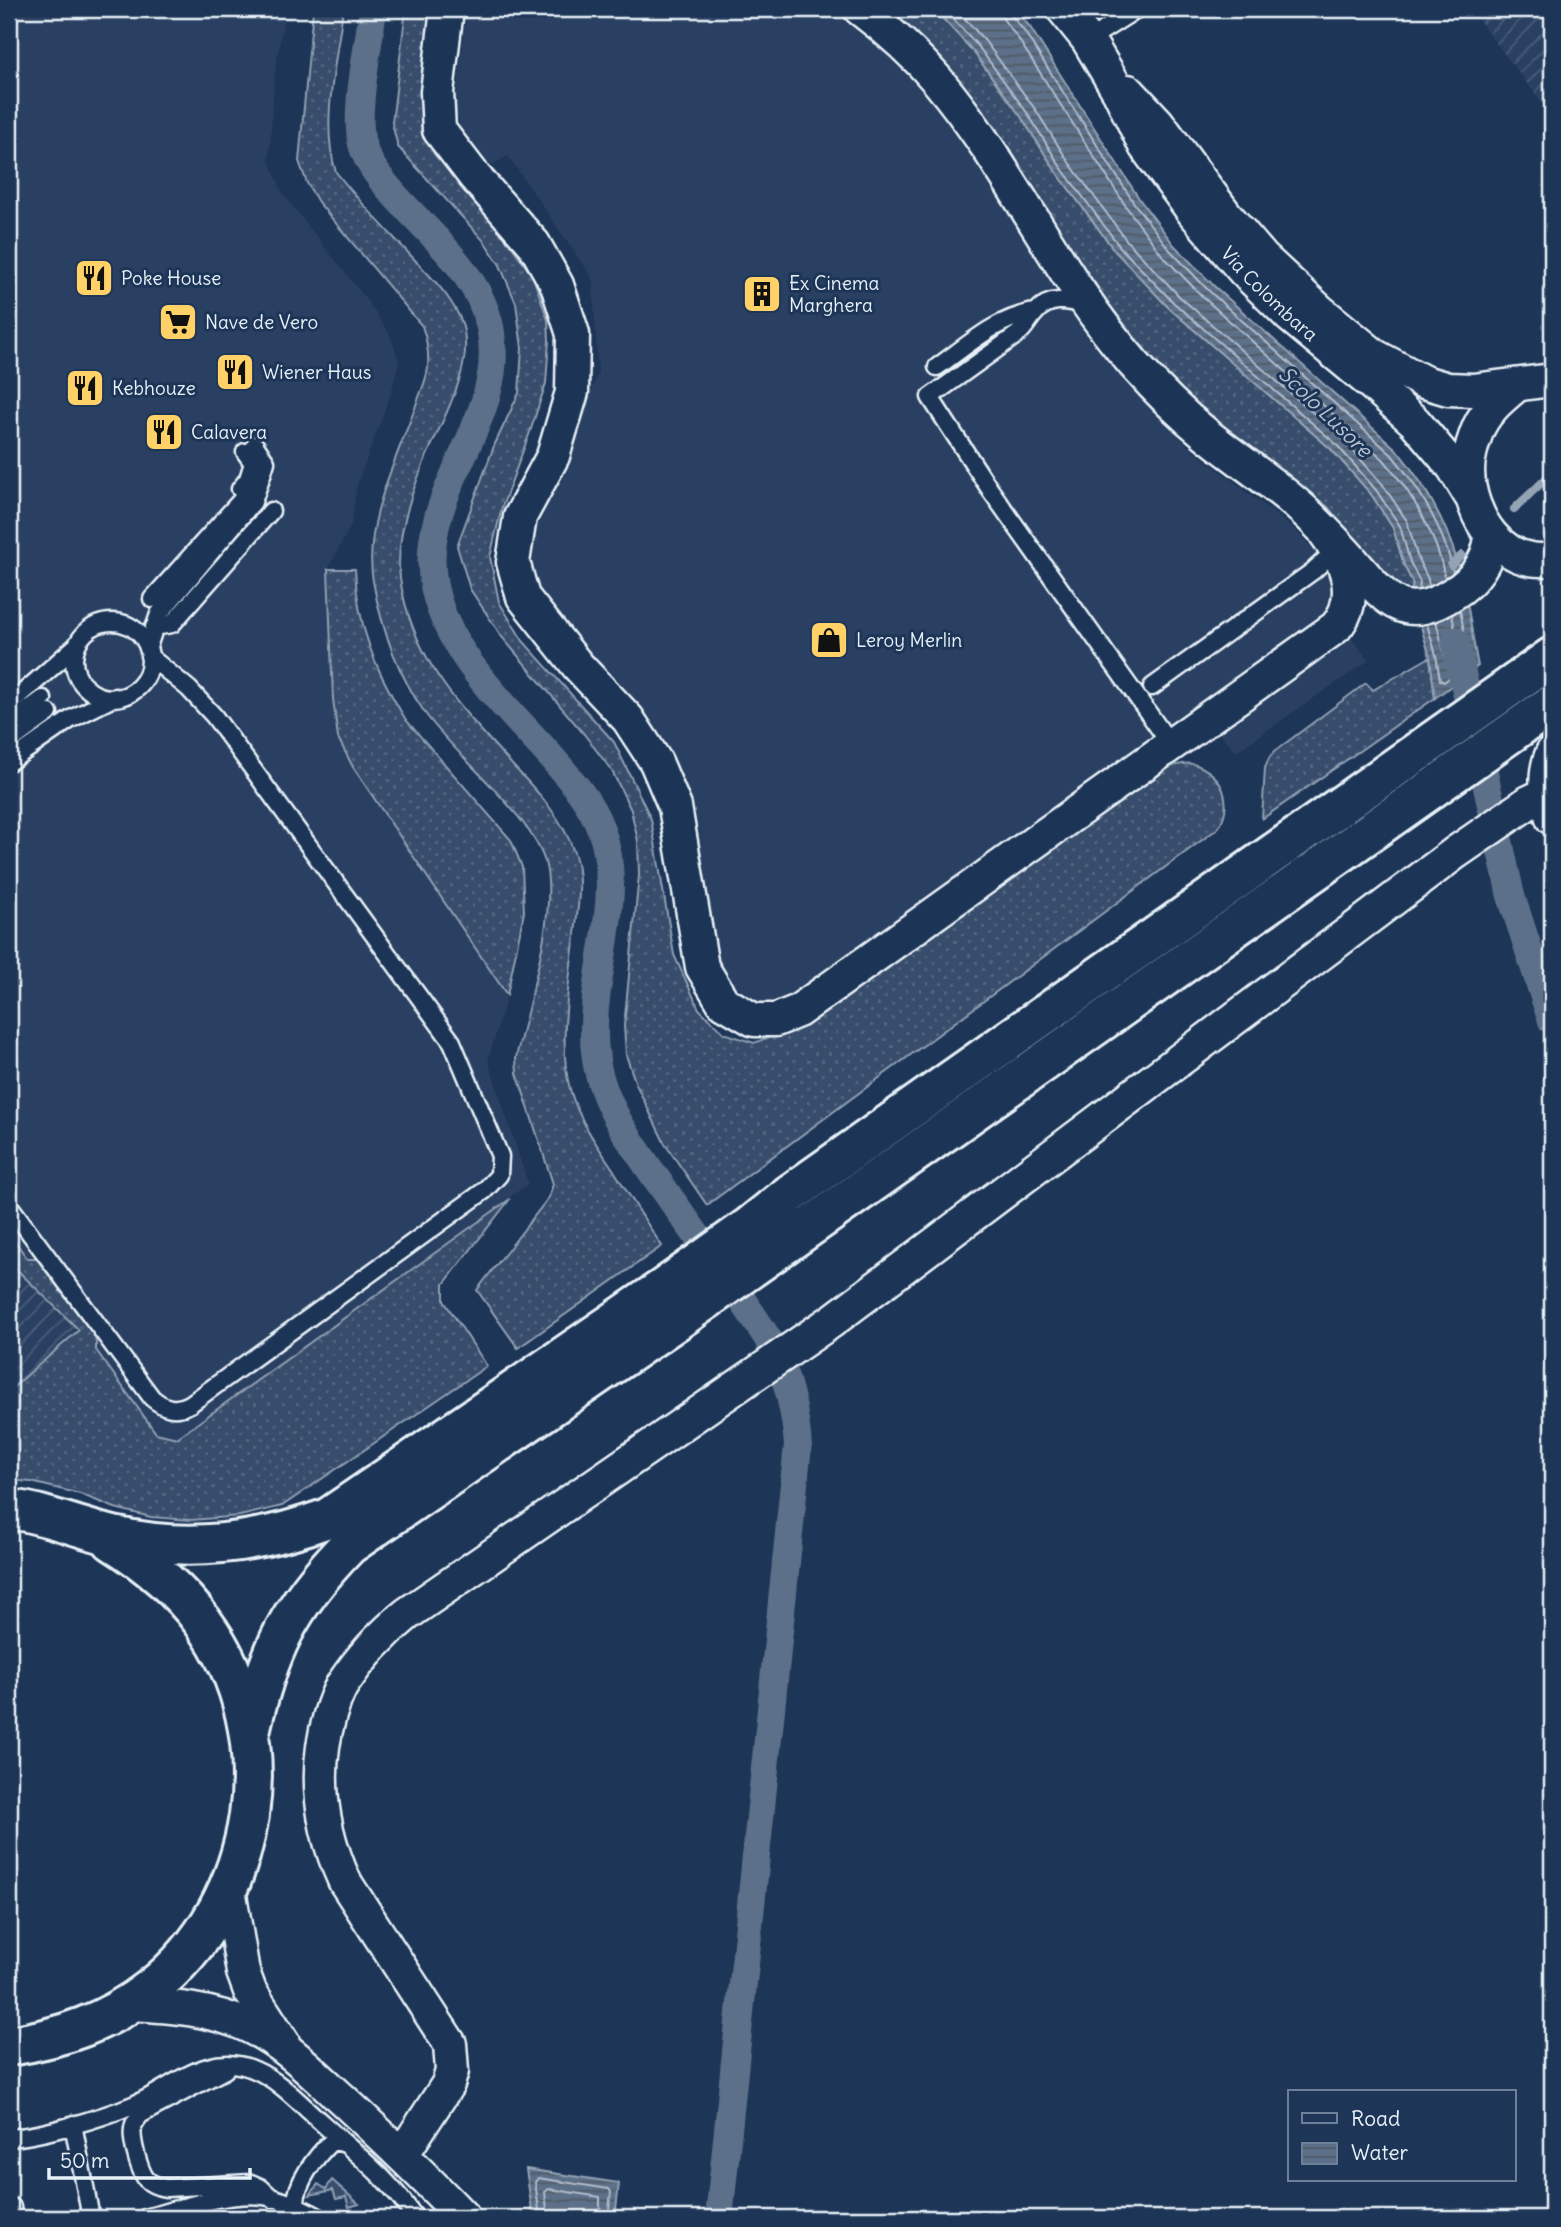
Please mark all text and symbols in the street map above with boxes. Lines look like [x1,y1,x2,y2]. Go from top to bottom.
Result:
street label: Via Colombara [1216,241,1323,346]
restaurant icon: Poke House [73,257,115,299]
place label: Poke House [121,266,221,290]
place label: Ex Cinema Marghera [789,271,880,317]
building icon: Ex Cinema Marghera [741,273,783,315]
supermarket icon: Nave de Vero [157,301,199,343]
place label: Nave de Vero [205,310,318,334]
restaurant icon: Wiener Haus [214,351,256,393]
place label: Wiener Haus [262,360,371,384]
water label: Scolo Lusore [1273,360,1379,464]
restaurant icon: Kebhouze [64,367,106,409]
place label: Kebhouze [112,376,196,400]
restaurant icon: Calavera [143,411,185,453]
place label: Calavera [191,420,267,444]
shop icon: Leroy Merlin [808,619,850,661]
place label: Leroy Merlin [856,628,962,652]
legend [1288,2090,1516,2182]
text: Road [1351,2105,1400,2132]
scale bar [49,2136,250,2180]
text: Water [1351,2139,1409,2166]
text: 50 m [60,2147,109,2174]

